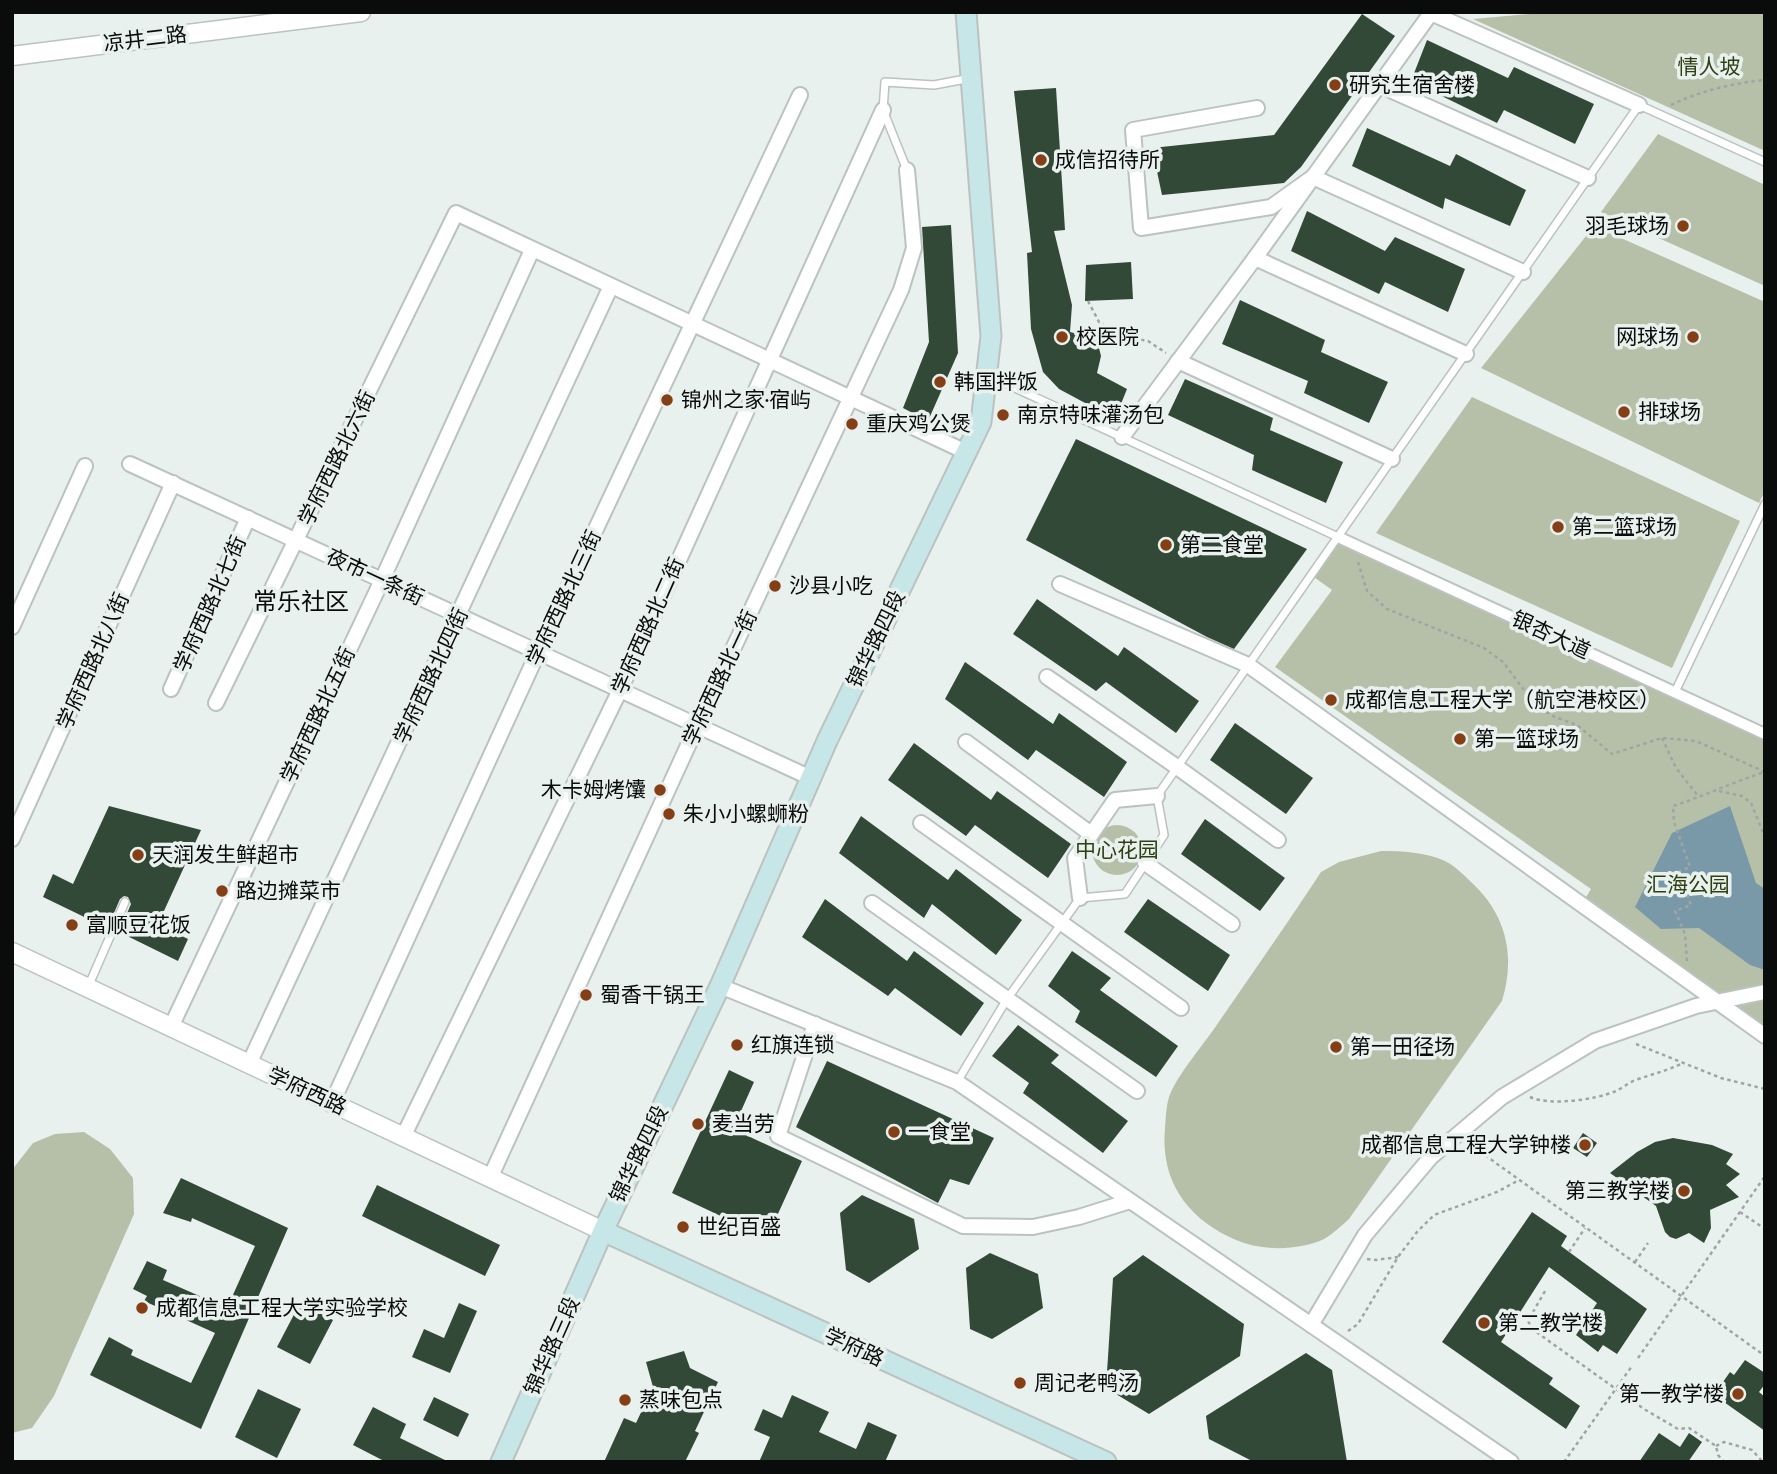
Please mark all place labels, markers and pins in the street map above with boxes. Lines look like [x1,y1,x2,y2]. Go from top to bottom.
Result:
place label: 研究生宿舍楼 [1349,71,1475,98]
marker: 研究生宿舍楼 [1327,77,1343,93]
place label: 成信招待所 [1055,146,1160,173]
marker: 成信招待所 [1033,152,1049,168]
place label: 羽毛球场 [1585,212,1669,239]
marker: 羽毛球场 [1675,218,1691,234]
place label: 校医院 [1076,323,1139,350]
place label: 网球场 [1616,323,1679,350]
marker: 校医院 [1054,329,1070,345]
marker: 网球场 [1685,329,1701,345]
place label: 韩国拌饭 [954,368,1038,395]
marker: 韩国拌饭 [932,374,948,390]
place label: 锦州之家·宿屿 [681,386,811,413]
marker: 锦州之家·宿屿 [659,392,675,408]
place label: 排球场 [1638,398,1701,425]
place label: 南京特味灌汤包 [1017,401,1164,428]
marker: 排球场 [1616,404,1632,420]
marker: 南京特味灌汤包 [995,407,1011,423]
place label: 重庆鸡公煲 [866,410,971,437]
marker: 重庆鸡公煲 [844,416,860,432]
place label: 第二篮球场 [1572,513,1677,540]
marker: 第二篮球场 [1550,519,1566,535]
place label: 第二食堂 [1180,531,1264,558]
marker: 第二食堂 [1158,537,1174,553]
place label: 沙县小吃 [789,572,873,599]
marker: 沙县小吃 [767,578,783,594]
place label: 成都信息工程大学（航空港校区） [1345,686,1660,713]
marker: 成都信息工程大学（航空港校区） [1323,692,1339,708]
place label: 第一篮球场 [1474,725,1579,752]
marker: 第一篮球场 [1452,731,1468,747]
place label: 木卡姆烤馕 [541,776,646,803]
marker: 木卡姆烤馕 [652,782,668,798]
place label: 朱小小螺蛳粉 [683,800,809,827]
marker: 朱小小螺蛳粉 [661,806,677,822]
place label: 天润发生鲜超市 [152,841,299,868]
marker: 天润发生鲜超市 [130,847,146,863]
place label: 路边摊菜市 [236,877,341,904]
marker: 路边摊菜市 [214,883,230,899]
place label: 富顺豆花饭 [86,911,191,938]
marker: 富顺豆花饭 [64,917,80,933]
place label: 蜀香干锅王 [600,981,705,1008]
marker: 蜀香干锅王 [578,987,594,1003]
place label: 红旗连锁 [751,1031,835,1058]
place label: 第一田径场 [1350,1033,1455,1060]
marker: 红旗连锁 [729,1037,745,1053]
marker: 第一田径场 [1328,1039,1344,1055]
place label: 麦当劳 [712,1110,775,1137]
marker: 麦当劳 [690,1116,706,1132]
place label: 一食堂 [908,1118,971,1145]
marker: 一食堂 [886,1124,902,1140]
place label: 成都信息工程大学钟楼 [1361,1131,1571,1158]
marker: 成都信息工程大学钟楼 [1577,1137,1593,1153]
place label: 第三教学楼 [1565,1177,1670,1204]
marker: 第三教学楼 [1676,1183,1692,1199]
place label: 世纪百盛 [697,1213,781,1240]
marker: 世纪百盛 [675,1219,691,1235]
place label: 成都信息工程大学实验学校 [156,1294,408,1321]
marker: 成都信息工程大学实验学校 [134,1300,150,1316]
place label: 第二教学楼 [1498,1309,1603,1336]
marker: 第二教学楼 [1476,1315,1492,1331]
place label: 周记老鸭汤 [1034,1369,1139,1396]
marker: 周记老鸭汤 [1012,1375,1028,1391]
place label: 第一教学楼 [1619,1380,1724,1407]
place label: 蒸味包点 [639,1386,723,1413]
marker: 第一教学楼 [1730,1386,1746,1402]
marker: 蒸味包点 [617,1392,633,1408]

